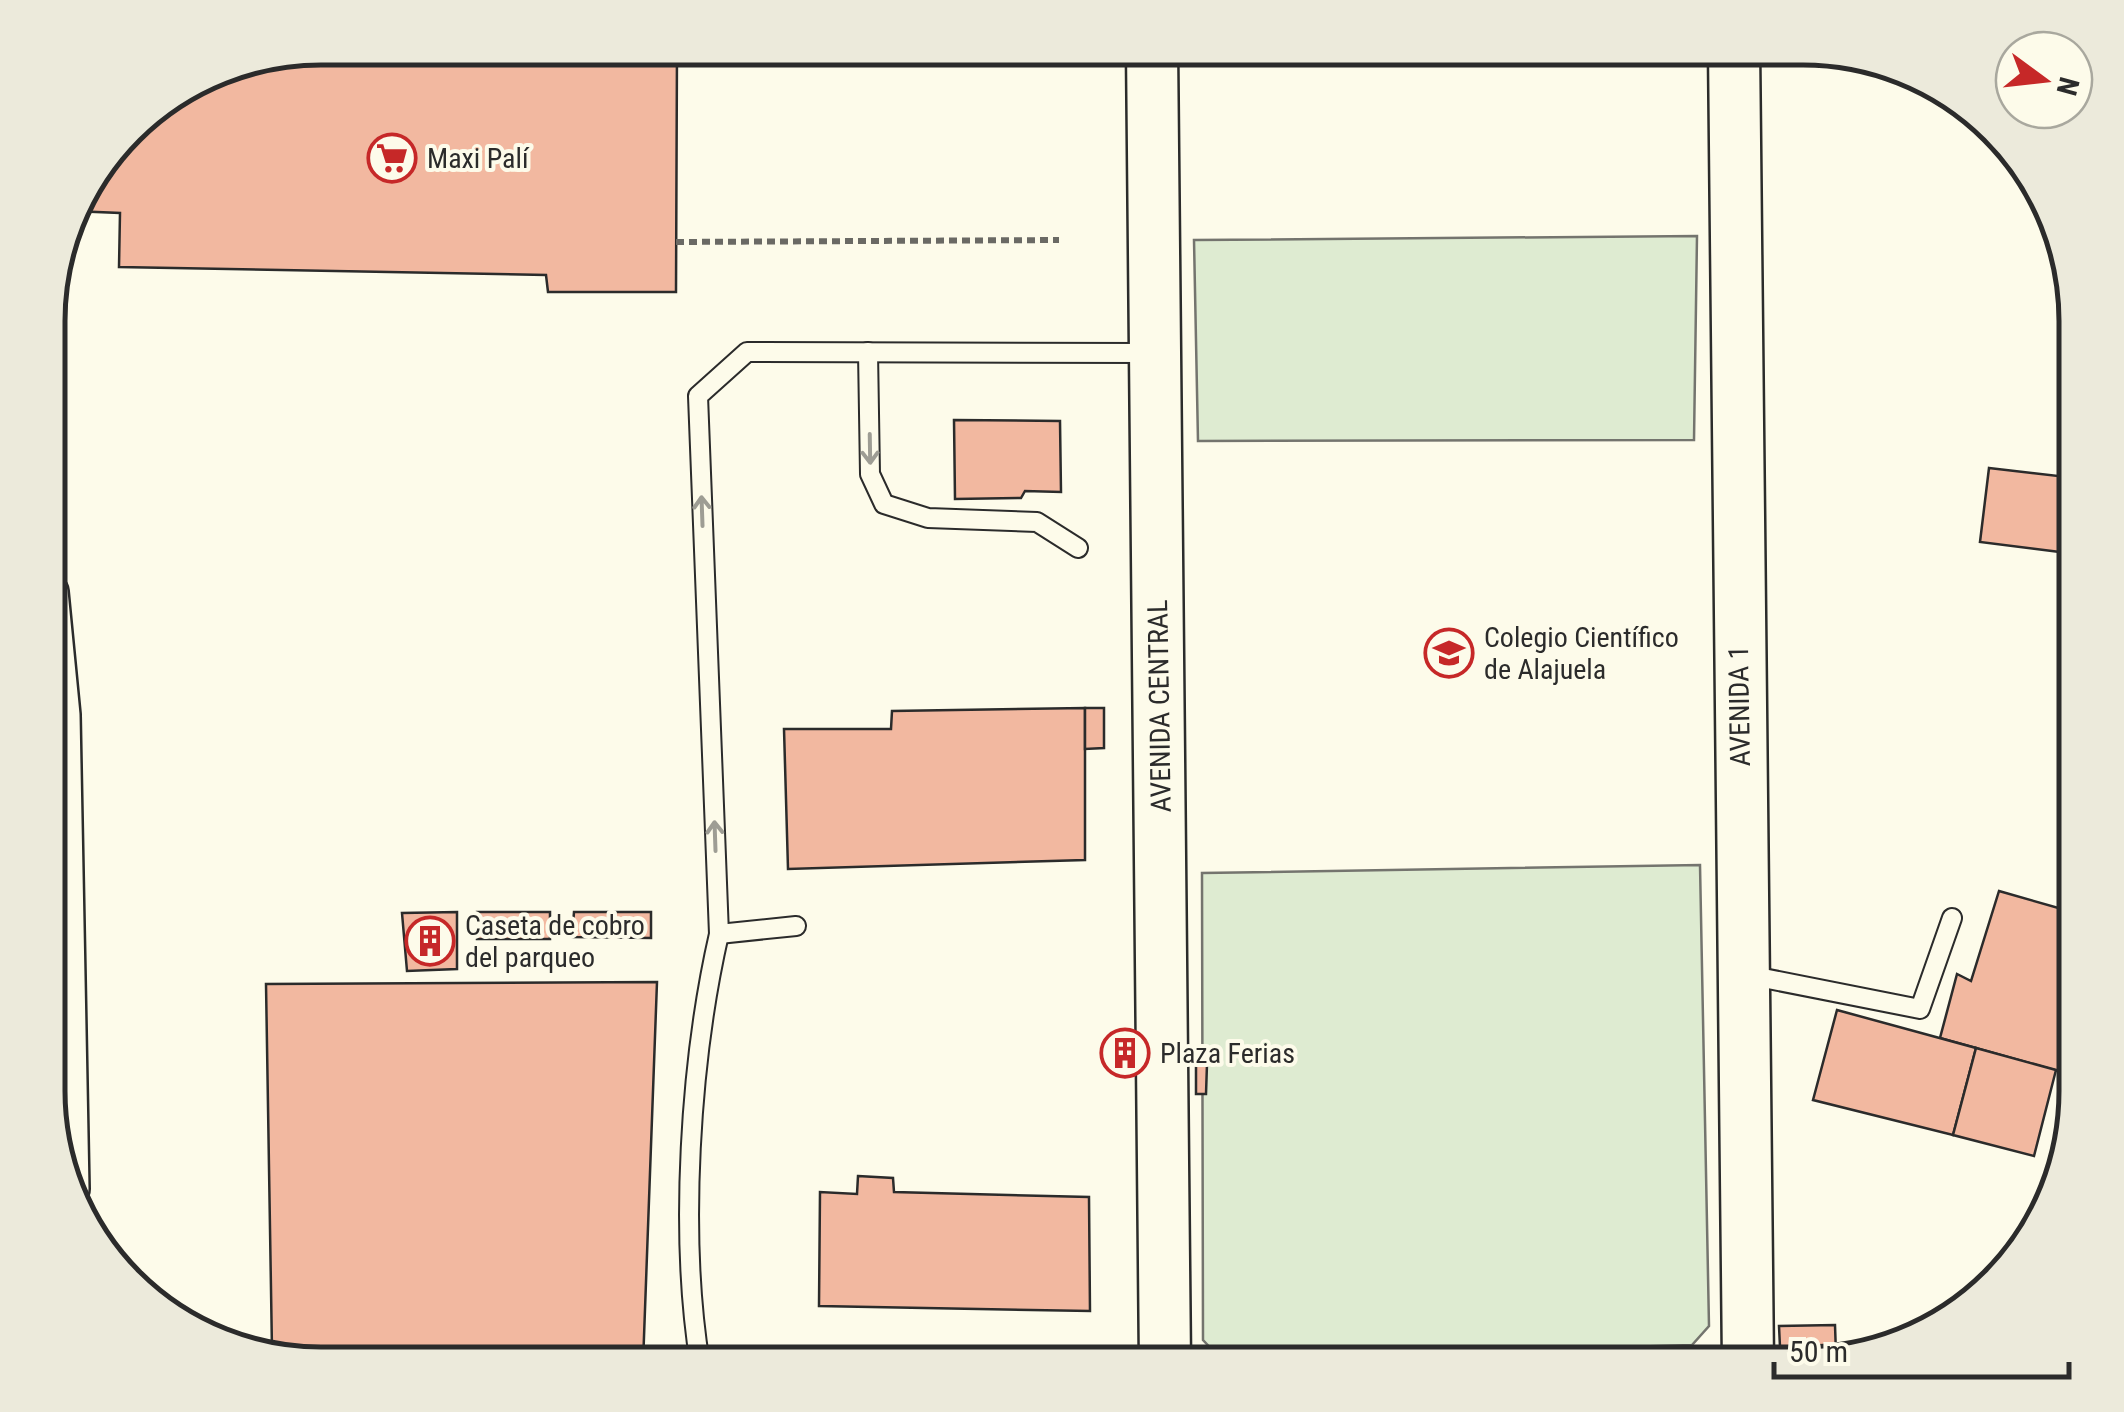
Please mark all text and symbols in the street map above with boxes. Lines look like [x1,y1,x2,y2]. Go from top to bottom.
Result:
north arrow [1994,30,2094,130]
text: N [2050,74,2086,99]
supermarket icon: Maxi Palí [366,132,418,184]
place label: Maxi Palí [427,142,530,175]
one-way arrow [860,433,879,465]
one-way arrow [692,496,711,528]
street label: AVENIDA CENTRAL [1141,599,1178,813]
place label: Colegio Científico de Alajuela [1484,621,1679,686]
school or university icon: Colegio Científico de Alajuela [1423,627,1475,679]
street label: AVENIDA 1 [1722,645,1757,767]
one-way arrow [705,821,724,853]
place label: Caseta de cobro del parqueo [465,909,645,974]
building icon: Caseta de cobro del parqueo [404,915,456,967]
building icon: Plaza Ferias [1099,1027,1151,1079]
place label: Plaza Ferias [1160,1037,1295,1070]
scale bar [1774,1317,2069,1379]
text: 50 m [1789,1334,1848,1369]

